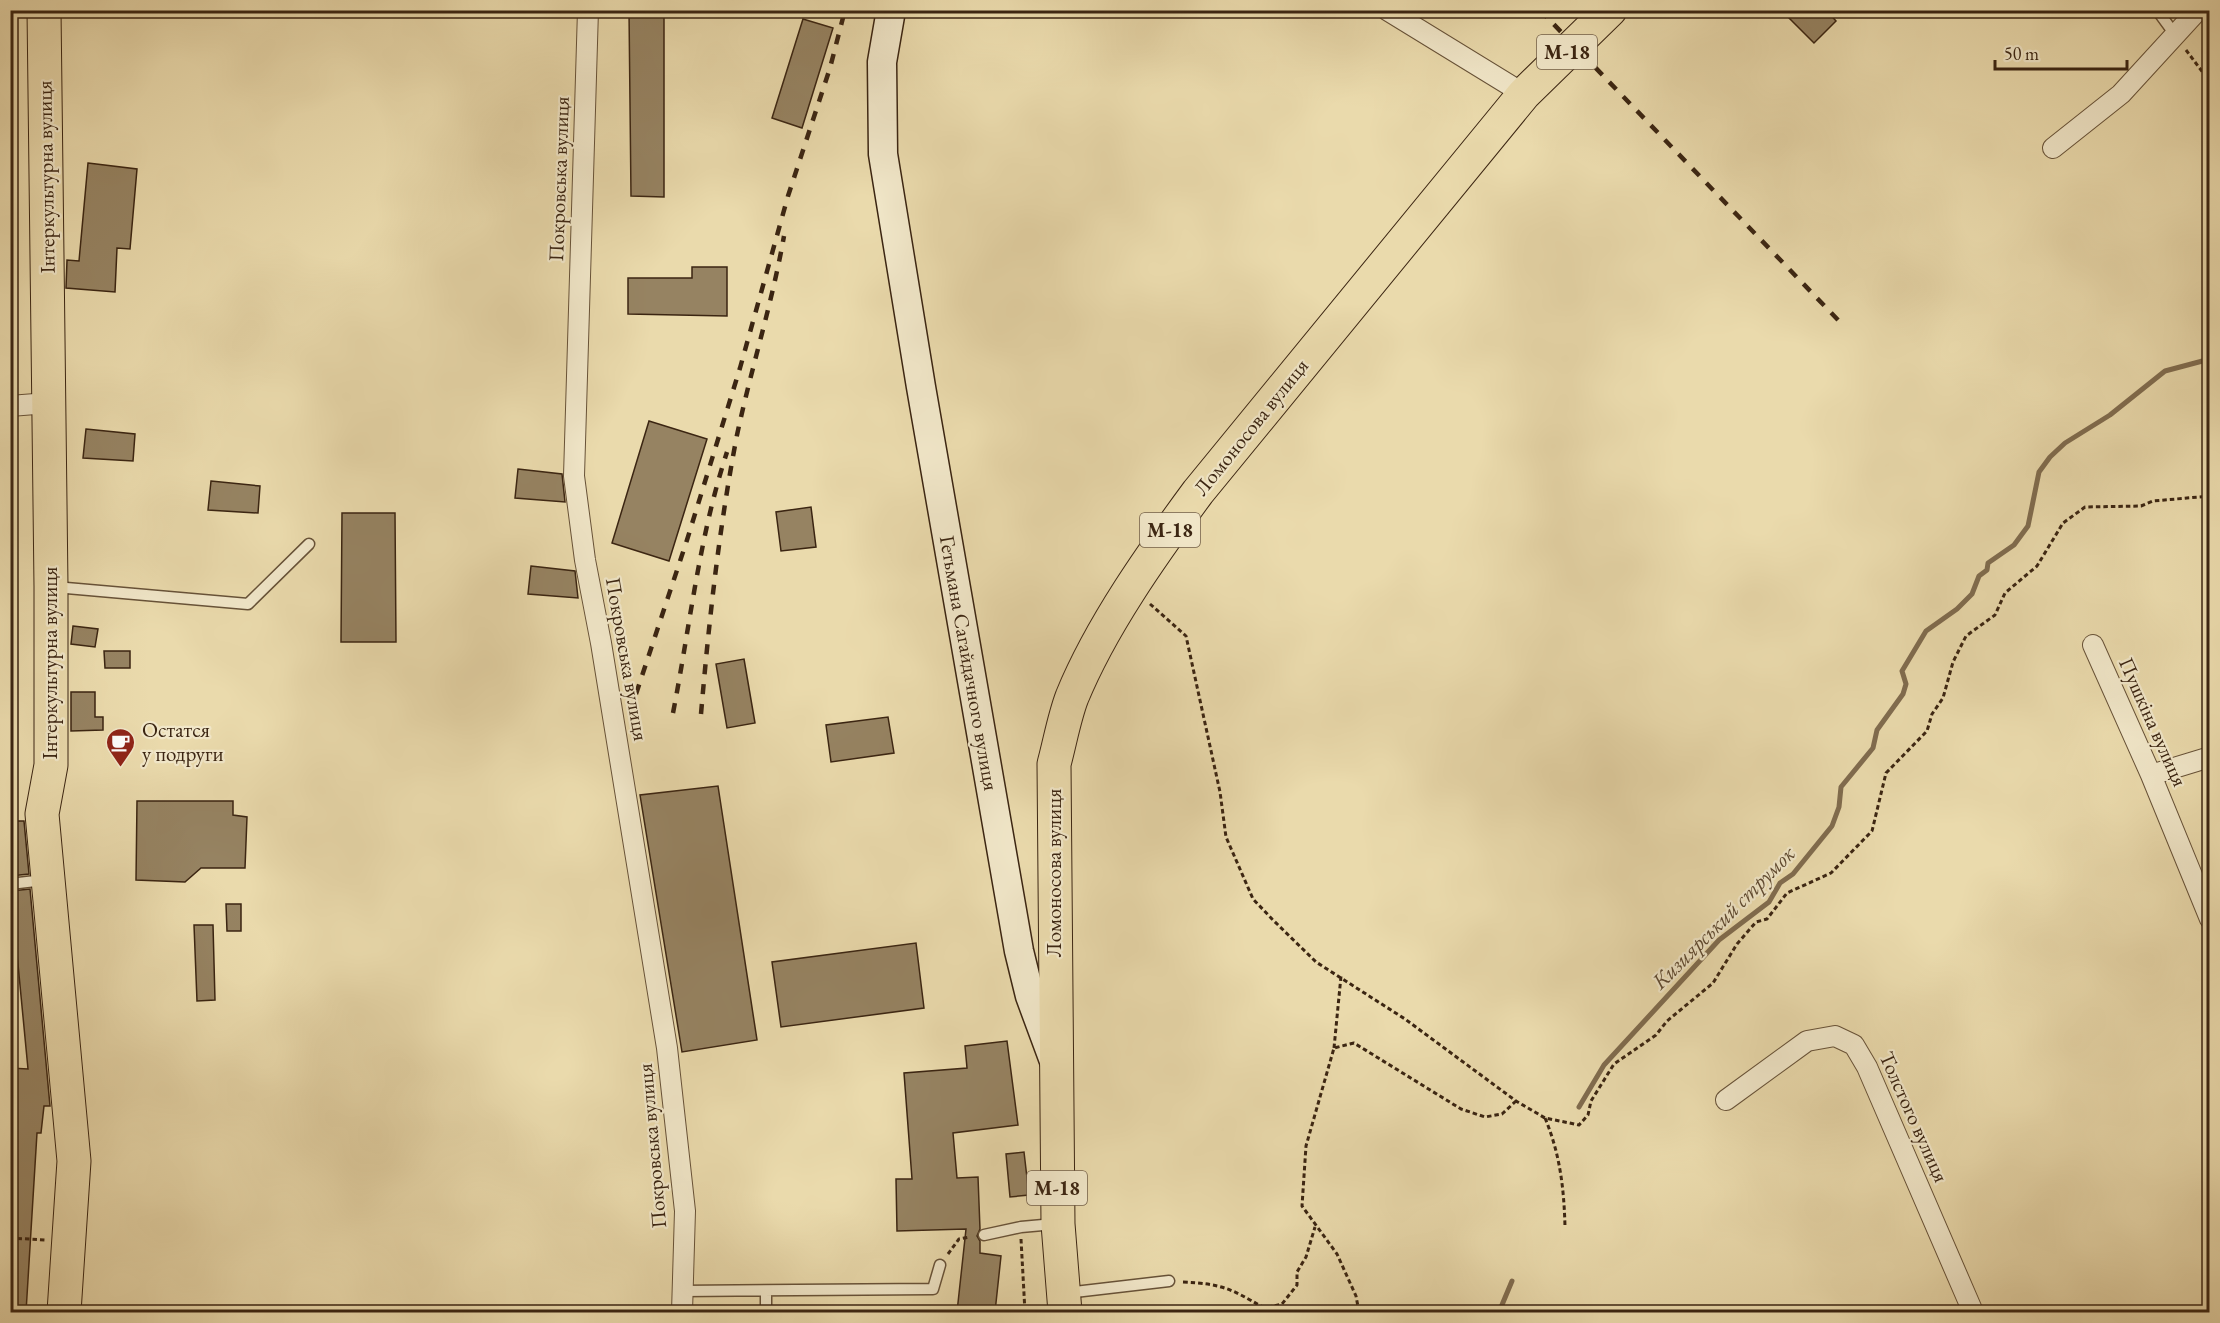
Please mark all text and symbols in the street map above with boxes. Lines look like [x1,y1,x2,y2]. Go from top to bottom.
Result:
scale bar [1995,33,2127,71]
road number: М-18 [1537,35,1597,69]
text: 50 m [2004,42,2039,65]
street label: Інтеркультурна вулиця [30,80,61,274]
street label: Покровська вулиця [542,96,575,262]
street label: Ломоносова вулиця [1187,353,1314,501]
road number: М-18 [1140,513,1200,547]
street label: Гетьмана Сагайдачного вулиця [934,533,1005,792]
street label: Інтеркультурна вулиця [36,567,63,760]
street label: Покровська вулиця [600,575,655,743]
street label: Пушкіна вулиця [2113,653,2194,791]
place label: Остатся у подруги [142,716,223,767]
cafe icon: Остатся у подруги [105,726,137,768]
street label: Ломоносова вулиця [1040,789,1067,957]
water label: Кизиярський струмок [1645,839,1802,996]
street label: Толстого вулиця [1874,1047,1955,1186]
street label: Покровська вулиця [631,1063,672,1230]
road number: М-18 [1027,1171,1087,1205]

